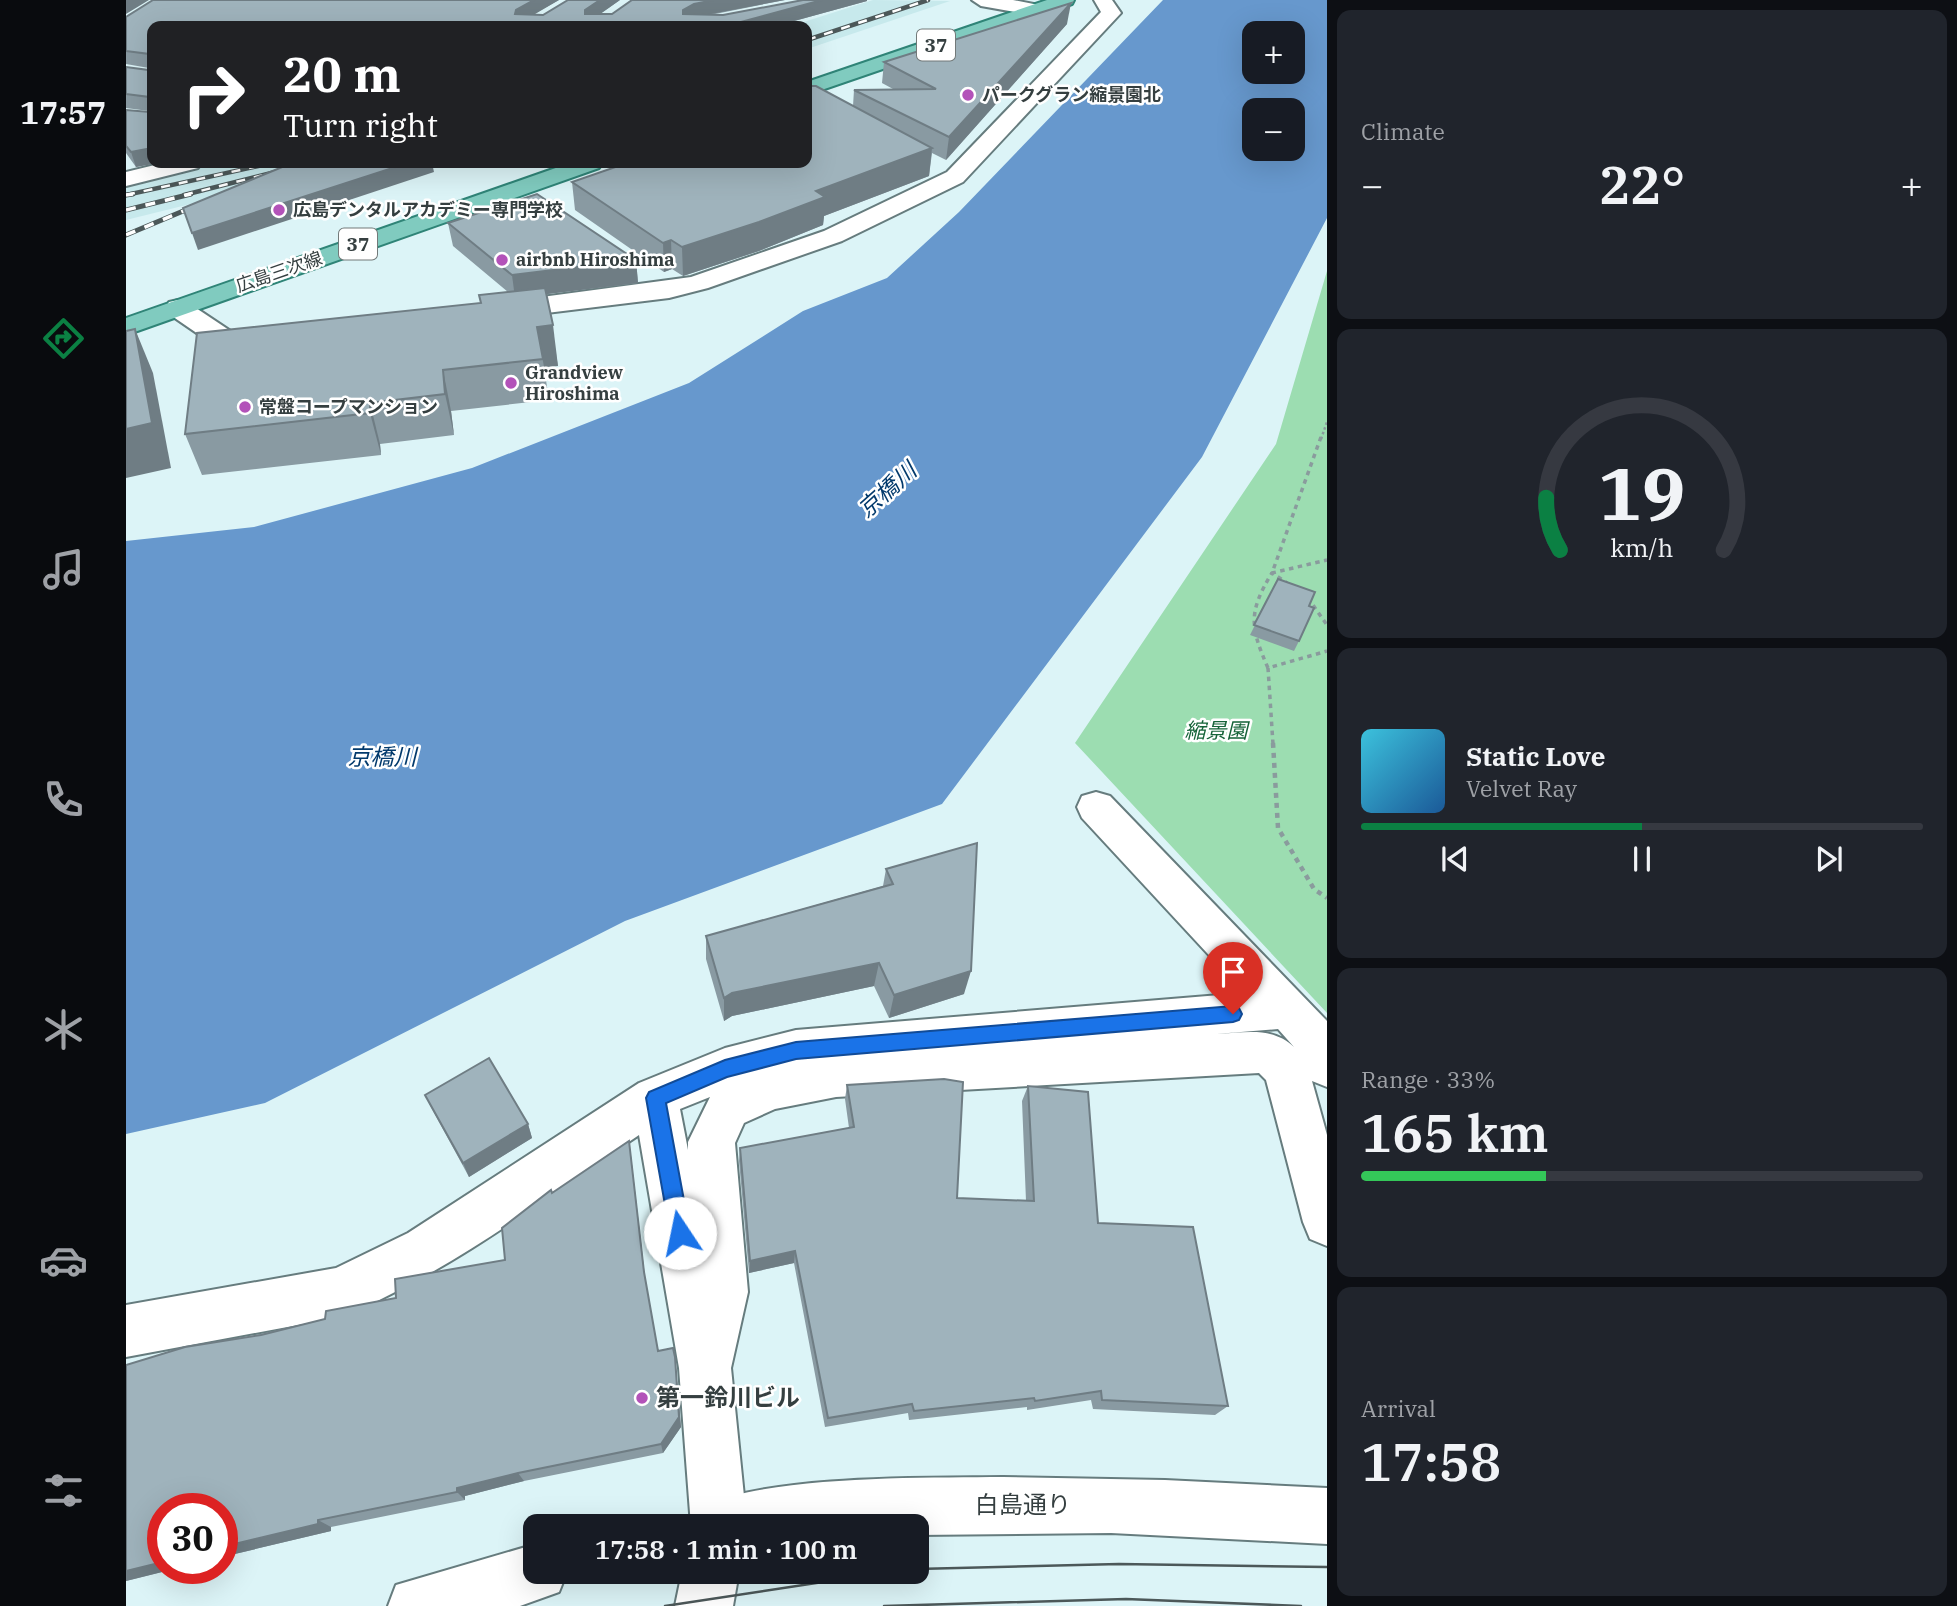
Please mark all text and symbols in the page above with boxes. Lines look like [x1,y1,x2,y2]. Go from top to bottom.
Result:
map controls [1242,21,1305,161]
button: + [1242,21,1305,84]
road number: 37 [917,30,955,60]
text: 20 m [283,42,401,105]
icon: right [168,49,259,140]
place label: パークグラン縮景園北 [982,83,1161,106]
marker: パークグラン縮景園北 [960,87,976,103]
text: 17:57 [20,91,106,133]
button: − [1242,98,1305,161]
text: Turn right [283,104,438,146]
text: Climate [1361,116,1445,146]
text: 22° [1599,151,1685,218]
text: − [1361,160,1384,209]
text: + [1900,160,1923,209]
place label: 広島デンタルアカデミー専門学校 [293,198,563,221]
marker: 広島デンタルアカデミー専門学校 [271,202,287,218]
road number: 37 [339,228,377,260]
street label: 広島三次線 [233,246,325,297]
place label: airbnb Hiroshima [516,248,674,271]
marker: airbnb Hiroshima [494,252,510,268]
icon: directions [39,314,88,363]
place label: Grandview Hiroshima [525,361,623,405]
marker: Grandview Hiroshima [503,375,519,391]
place label: 常盤コープマンション [259,395,438,418]
marker: 常盤コープマンション [237,399,253,415]
text: 19 [1598,445,1686,540]
water label: 京橋川 [851,453,924,523]
text: km/h [1610,531,1674,564]
icon: music [39,545,88,594]
park label: 縮景園 [1185,716,1250,744]
text: Static Love [1466,739,1605,773]
water label: 京橋川 [348,741,420,771]
text: Velvet Ray [1466,773,1577,803]
icon: phone [39,775,88,824]
icon: previous [1436,840,1474,878]
icon: pause [1623,840,1661,878]
icon: next [1810,840,1848,878]
pin [1203,942,1263,1014]
icon: arrive [1214,953,1252,991]
icon: climate [39,1005,88,1054]
text: Range · 33% [1361,1064,1495,1094]
text: 165 km [1361,1099,1549,1166]
position arrow [643,1196,717,1270]
icon: car [39,1236,88,1285]
place label: 第一鈴川ビル [656,1381,800,1413]
marker: 第一鈴川ビル [634,1390,650,1406]
text: Arrival [1361,1393,1436,1423]
text: 17:58 [1361,1428,1501,1495]
icon: filters [39,1466,88,1515]
street label: 白島通り [975,1488,1071,1520]
speed limit sign: 30 [147,1493,238,1584]
text: 17:58 · 1 min · 100 m [595,1532,857,1566]

